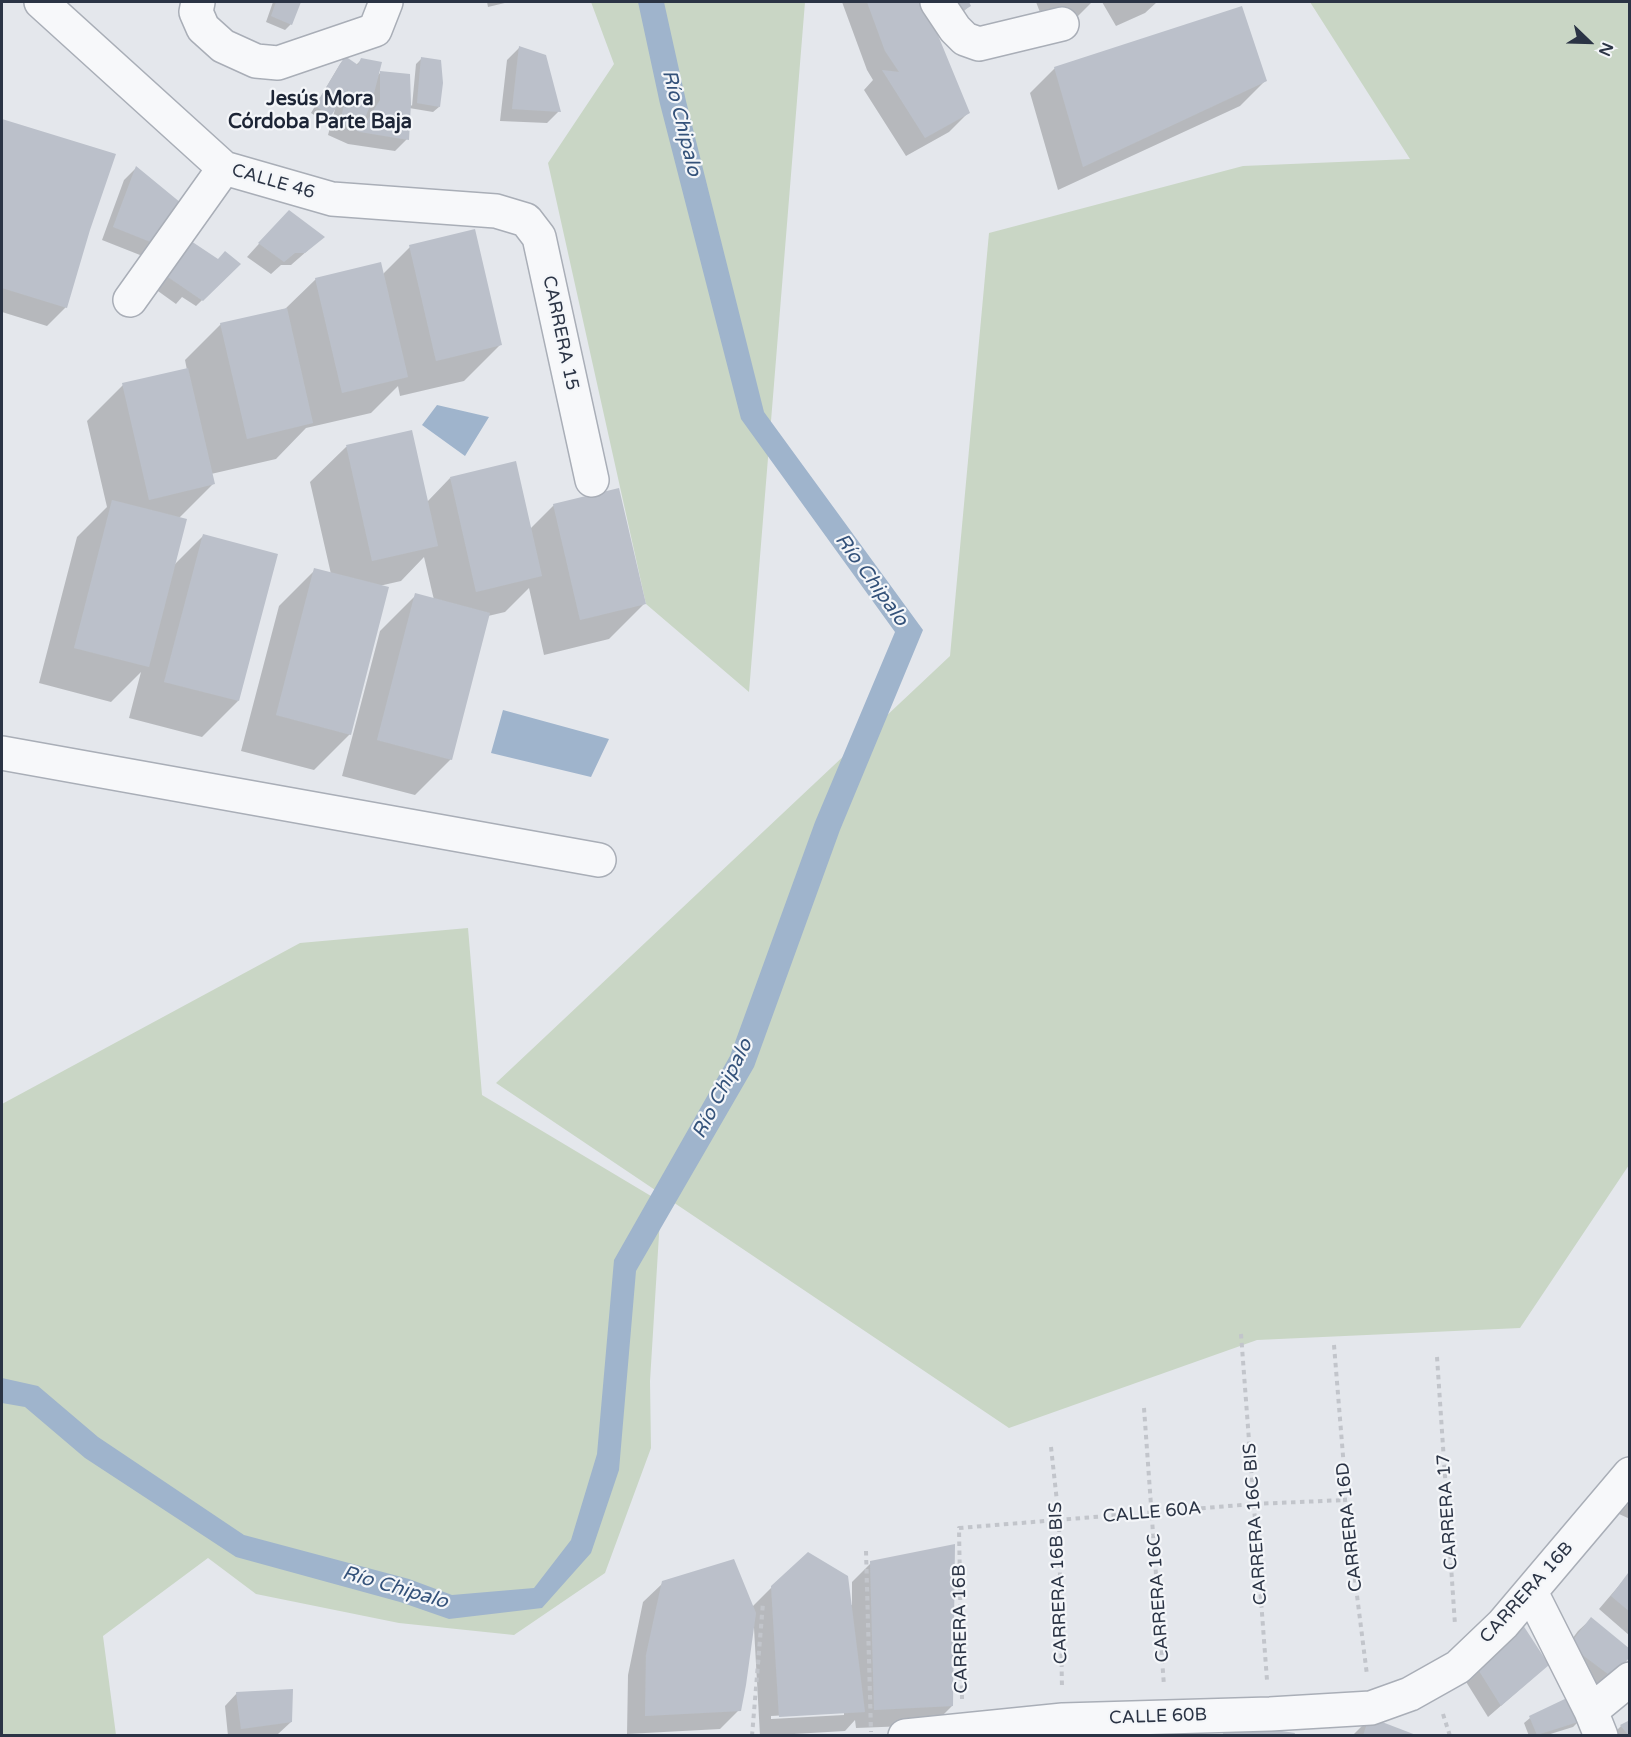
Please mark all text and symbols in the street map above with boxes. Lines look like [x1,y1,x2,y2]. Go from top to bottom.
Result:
north arrow [1559,12,1619,72]
text: N [1594,39,1617,59]
water label: Río Chipalo [656,67,706,179]
district label: Jesús Mora Córdoba Parte Baja [228,88,412,135]
street label: CALLE 46 [229,160,317,204]
street label: CARRERA 15 [537,274,583,392]
water label: Río Chipalo [829,529,913,631]
water label: Río Chipalo [688,1035,758,1143]
street label: CARRERA 16C BIS [1240,1442,1272,1606]
street label: CARRERA 17 [1433,1453,1463,1571]
street label: CARRERA 16D [1332,1461,1368,1593]
street label: CALLE 60A [1102,1498,1202,1528]
street label: CARRERA 16B BIS [1045,1501,1073,1665]
street label: CARRERA 16C [1144,1533,1174,1663]
street label: CARRERA 16B [1476,1538,1578,1648]
water label: Río Chipalo [339,1561,451,1615]
street label: CARRERA 16B [949,1564,973,1694]
street label: CALLE 60B [1109,1704,1207,1730]

